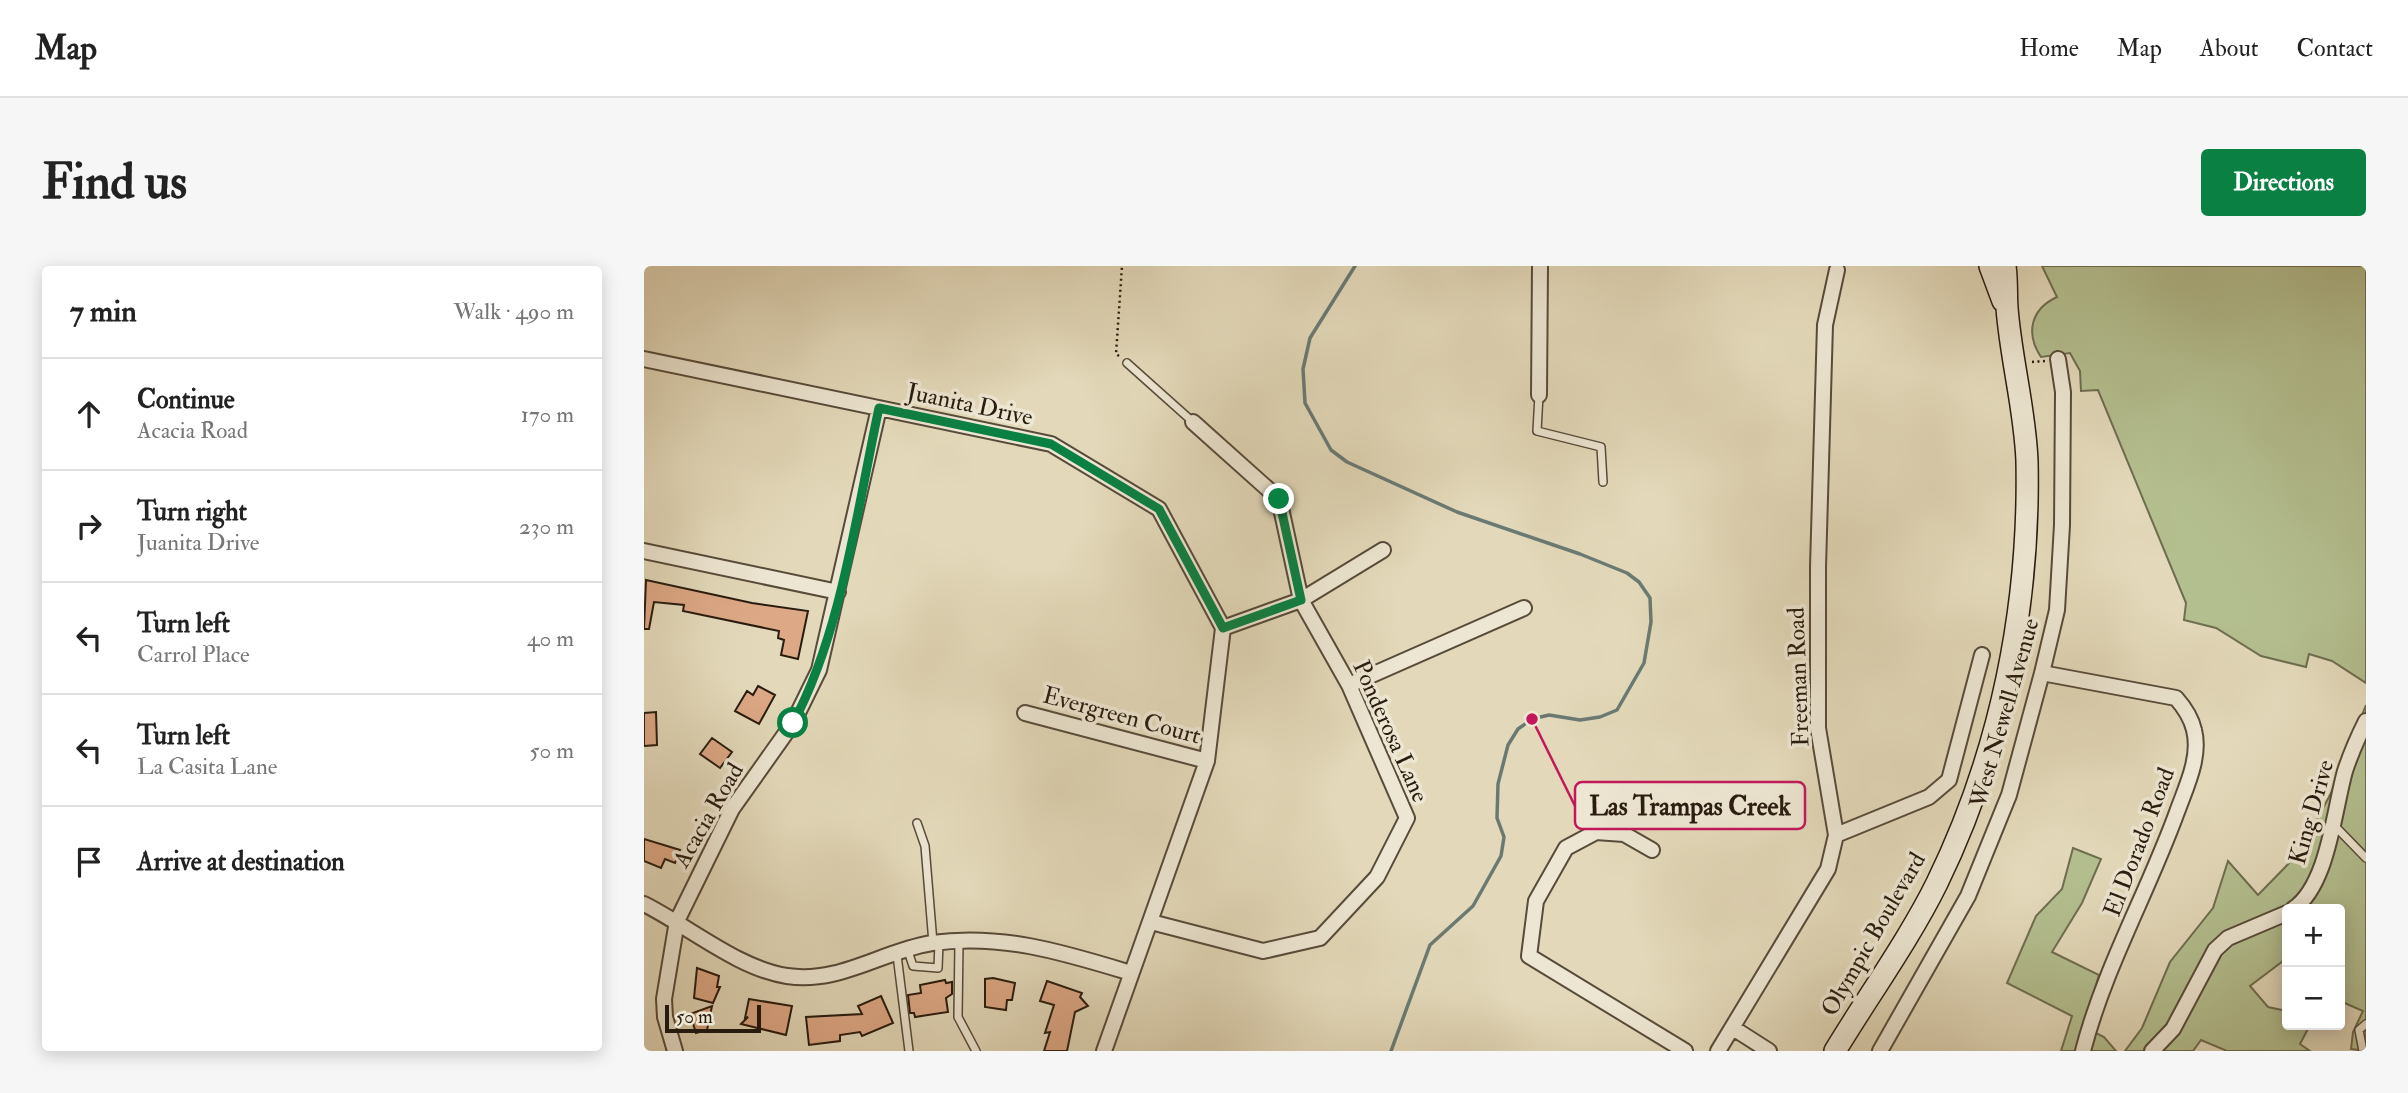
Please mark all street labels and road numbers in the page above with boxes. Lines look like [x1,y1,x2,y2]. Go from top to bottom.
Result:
street label: Juanita Drive [903,376,1036,433]
street label: Freeman Road [1781,607,1816,747]
street label: West Newell Avenue [1962,615,2046,813]
street label: Ponderosa Lane [1345,655,1436,807]
street label: Evergreen Court [1040,680,1204,752]
street label: King Drive [2282,756,2341,868]
street label: Acacia Road [666,757,751,874]
street label: El Dorado Road [2097,763,2182,921]
street label: Olympic Boulevard [1814,847,1933,1022]

